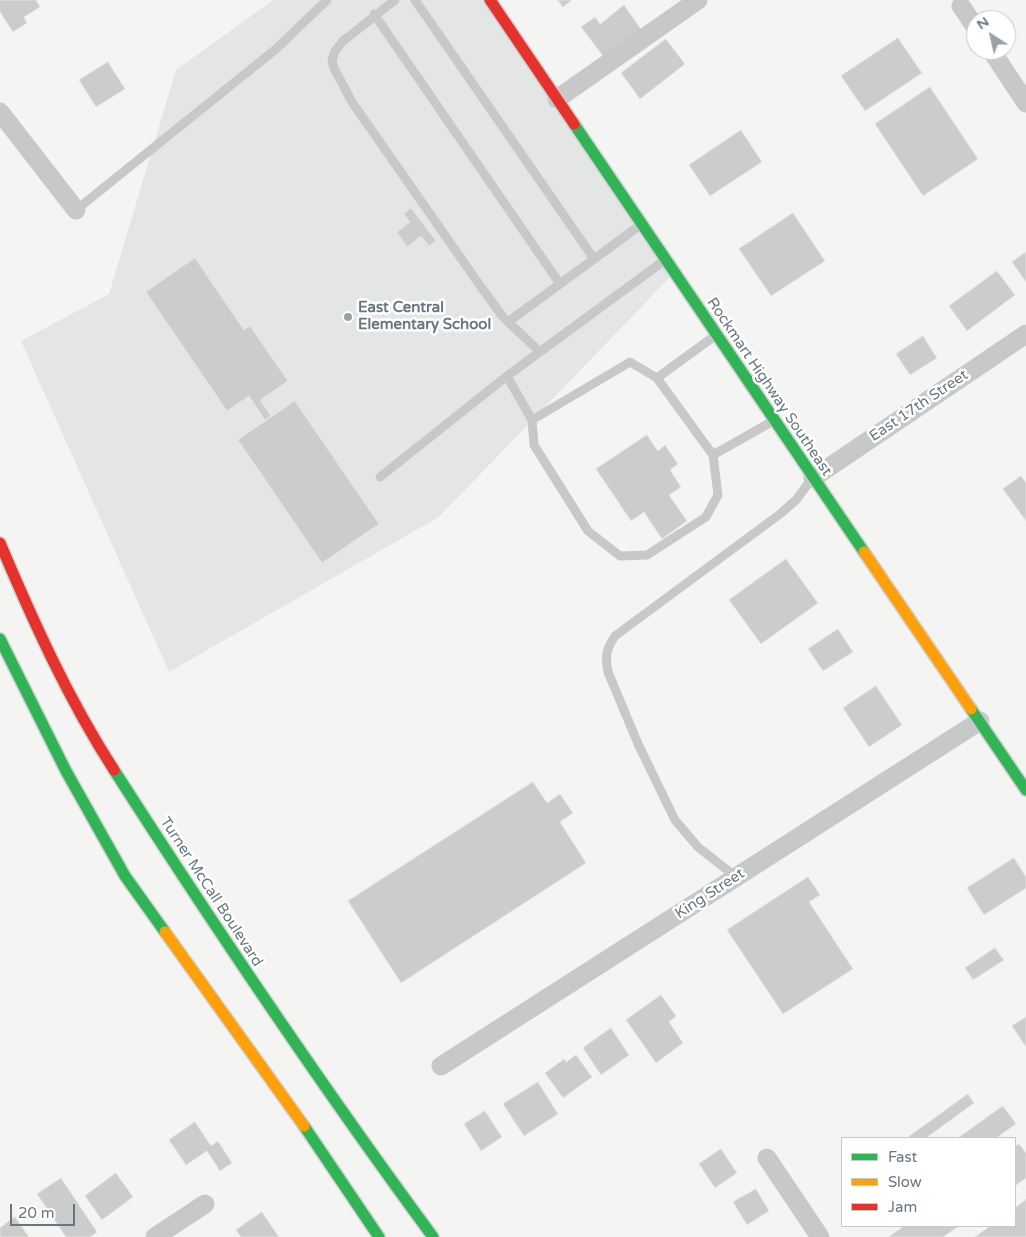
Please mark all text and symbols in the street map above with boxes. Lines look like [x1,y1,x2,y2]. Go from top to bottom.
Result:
north arrow [966,10,1016,60]
text: N [973,13,992,33]
street label: Rockmart Highway Southeast [703,294,835,480]
place label: East Central Elementary School [358,299,491,334]
marker: East Central Elementary School [342,311,354,323]
street label: East 17th Street [866,366,972,446]
street label: Turner McCall Boulevard [156,814,266,970]
street label: King Street [672,865,748,923]
legend [841,1137,1016,1227]
text: Fast [888,1148,917,1166]
text: Slow [888,1173,922,1191]
scale bar [12,1194,78,1226]
text: Jam [888,1198,917,1216]
text: 20 m [18,1204,55,1222]

